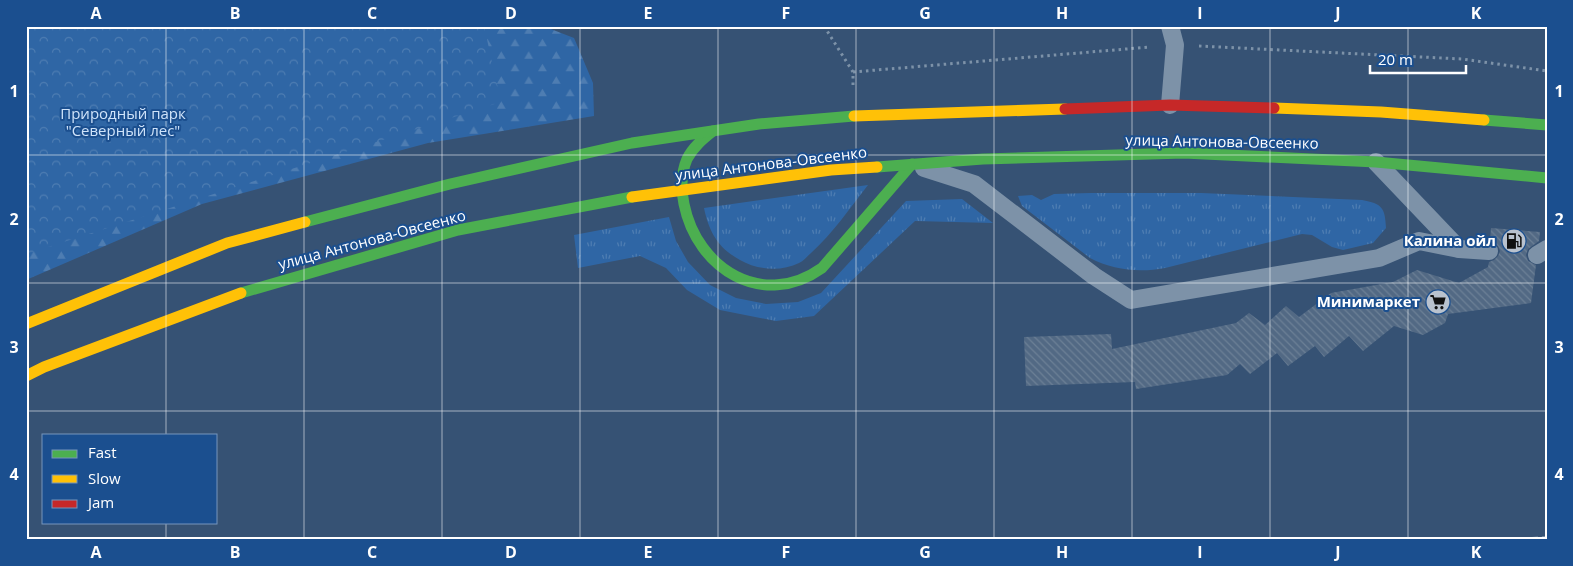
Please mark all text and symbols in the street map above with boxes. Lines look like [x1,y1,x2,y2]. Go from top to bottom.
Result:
text: A [90,2,102,24]
text: B [230,2,240,24]
text: C [367,2,377,24]
text: D [505,2,517,24]
text: E [644,2,653,24]
text: F [782,2,790,24]
text: G [919,2,931,24]
text: H [1056,2,1068,24]
text: I [1197,2,1203,24]
text: J [1333,2,1341,24]
text: K [1471,2,1482,24]
scale bar [1370,42,1467,74]
text: 20 m [1378,49,1413,69]
text: 1 [9,80,19,102]
text: 1 [1554,80,1564,102]
park label: Природный парк "Северный лес" [60,103,186,140]
street label: улица Антонова-Овсеенко [1125,129,1319,153]
street label: улица Антонова-Овсеенко [674,141,868,185]
street label: улица Антонова-Овсеенко [276,204,468,274]
text: 2 [9,208,19,230]
text: 2 [1554,208,1564,230]
fuel station icon: Калина ойл [1501,228,1527,254]
place label: Калина ойл [1404,230,1496,250]
supermarket icon: Минимаркет [1425,289,1451,315]
place label: Минимаркет [1317,291,1420,311]
text: 3 [9,336,19,358]
text: 3 [1554,336,1564,358]
legend [42,434,218,524]
text: Fast [88,442,117,462]
text: 4 [9,463,19,485]
text: 4 [1554,463,1564,485]
text: Slow [88,468,121,488]
text: Jam [86,492,114,512]
text: A [90,541,102,563]
text: B [230,541,240,563]
text: C [367,541,377,563]
text: D [505,541,517,563]
text: E [644,541,653,563]
text: F [782,541,790,563]
text: G [919,541,931,563]
text: H [1056,541,1068,563]
text: I [1197,541,1203,563]
text: J [1333,541,1341,563]
text: K [1471,541,1482,563]

